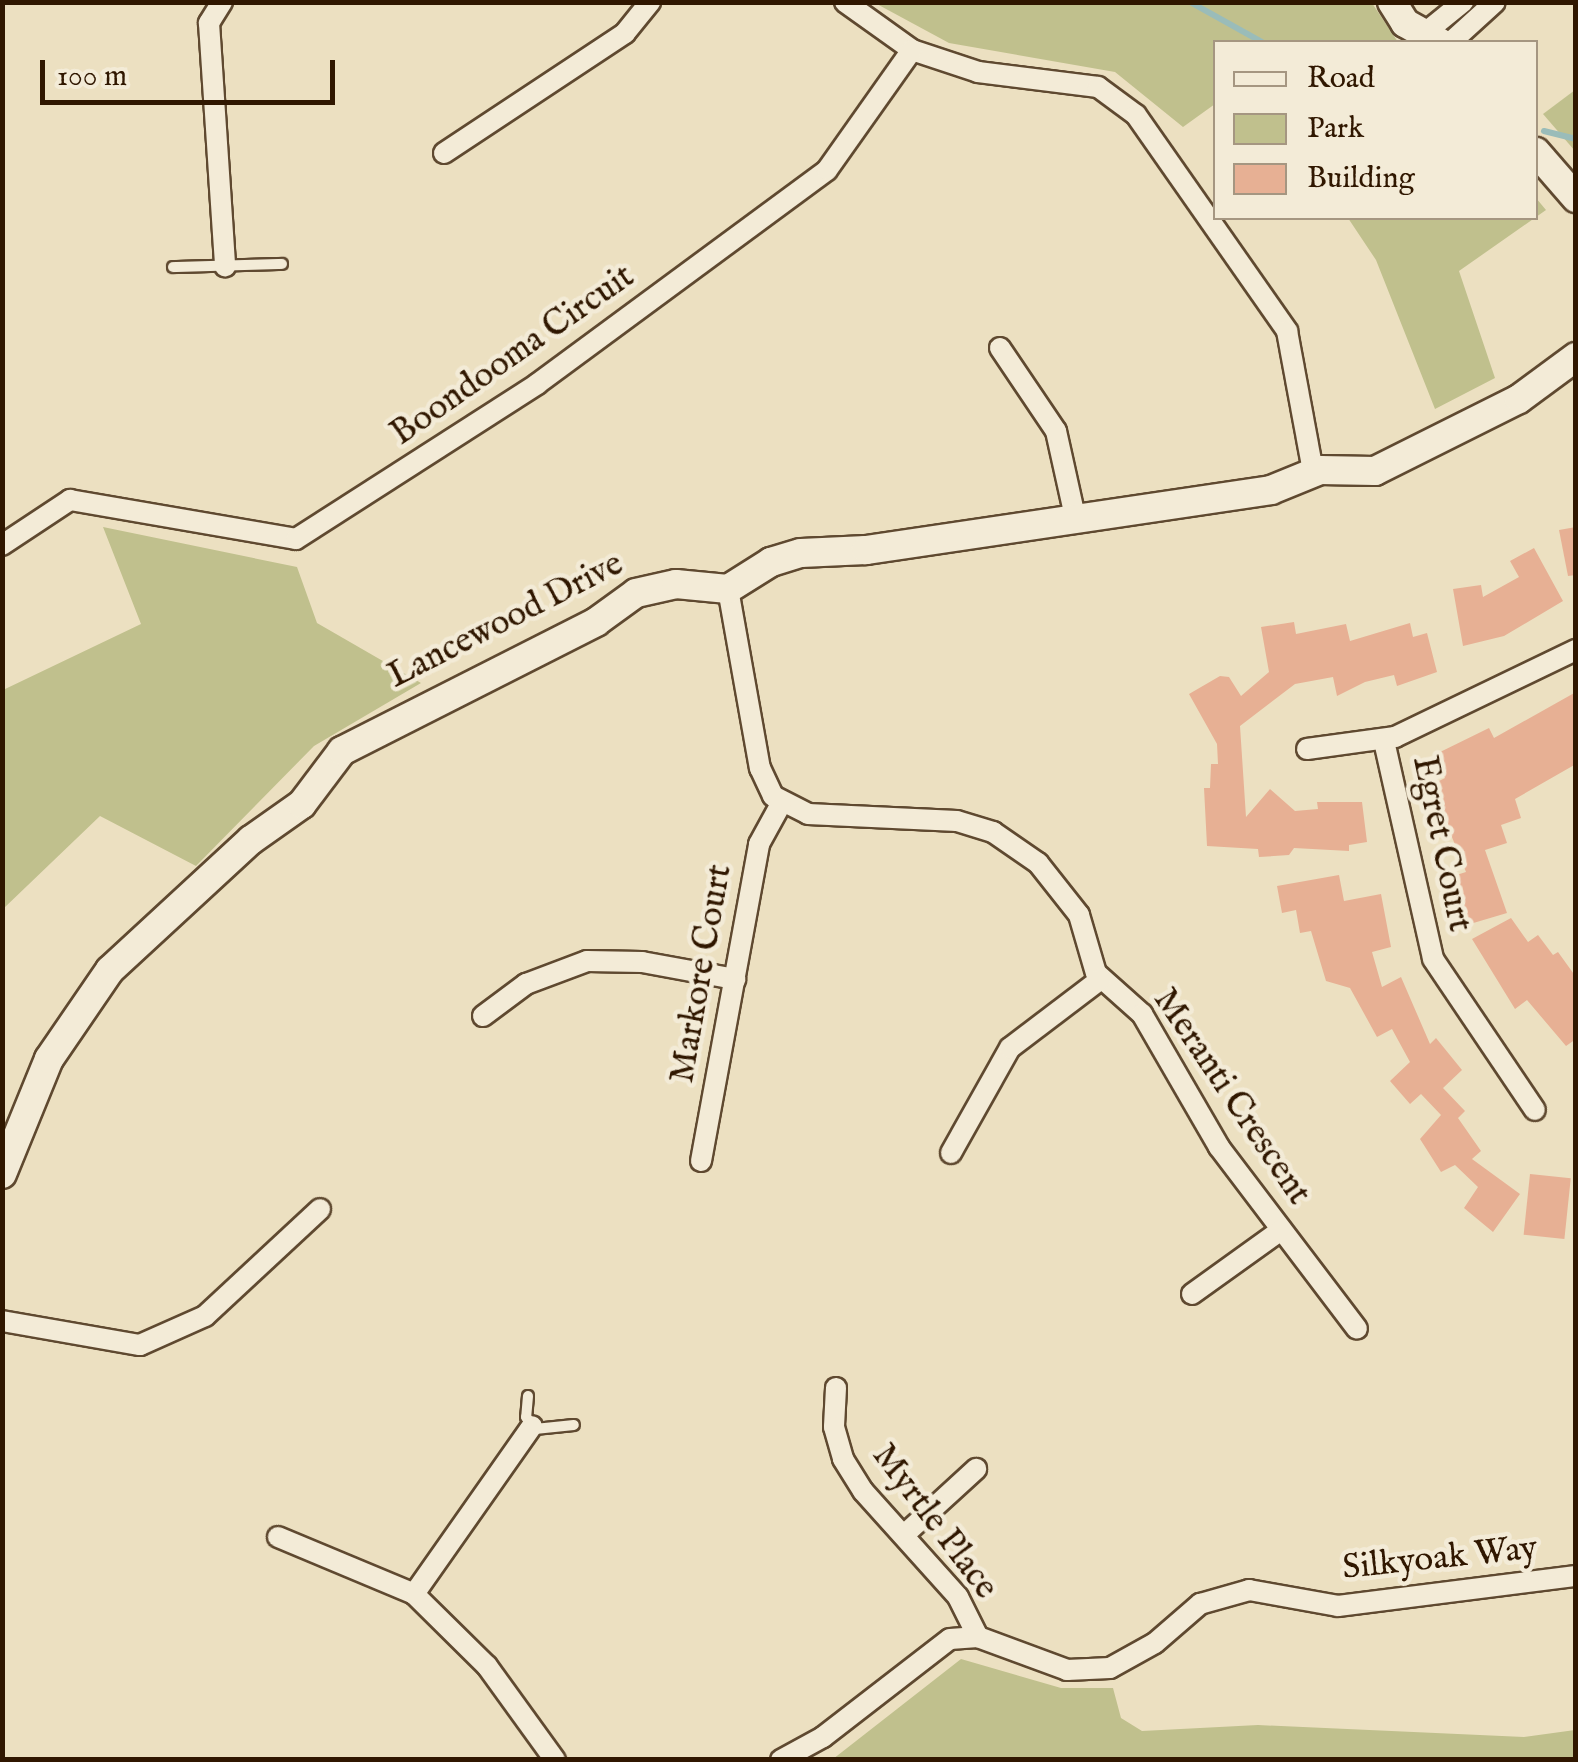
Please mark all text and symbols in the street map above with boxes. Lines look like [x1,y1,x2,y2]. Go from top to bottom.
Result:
scale bar [45,40,340,102]
legend [1213,40,1538,220]
text: 100 m [57,58,127,96]
text: Road [1307,60,1375,98]
text: Park [1307,110,1364,148]
text: Building [1307,160,1415,198]
street label: Boondooma Circuit [383,256,643,456]
street label: Lancewood Drive [382,544,630,698]
street label: Egret Court [1402,752,1480,936]
street label: Markore Court [662,861,742,1087]
street label: Meranti Crescent [1143,981,1319,1213]
street label: Myrtle Place [862,1436,1006,1608]
street label: Silkyoak Way [1340,1528,1540,1590]

